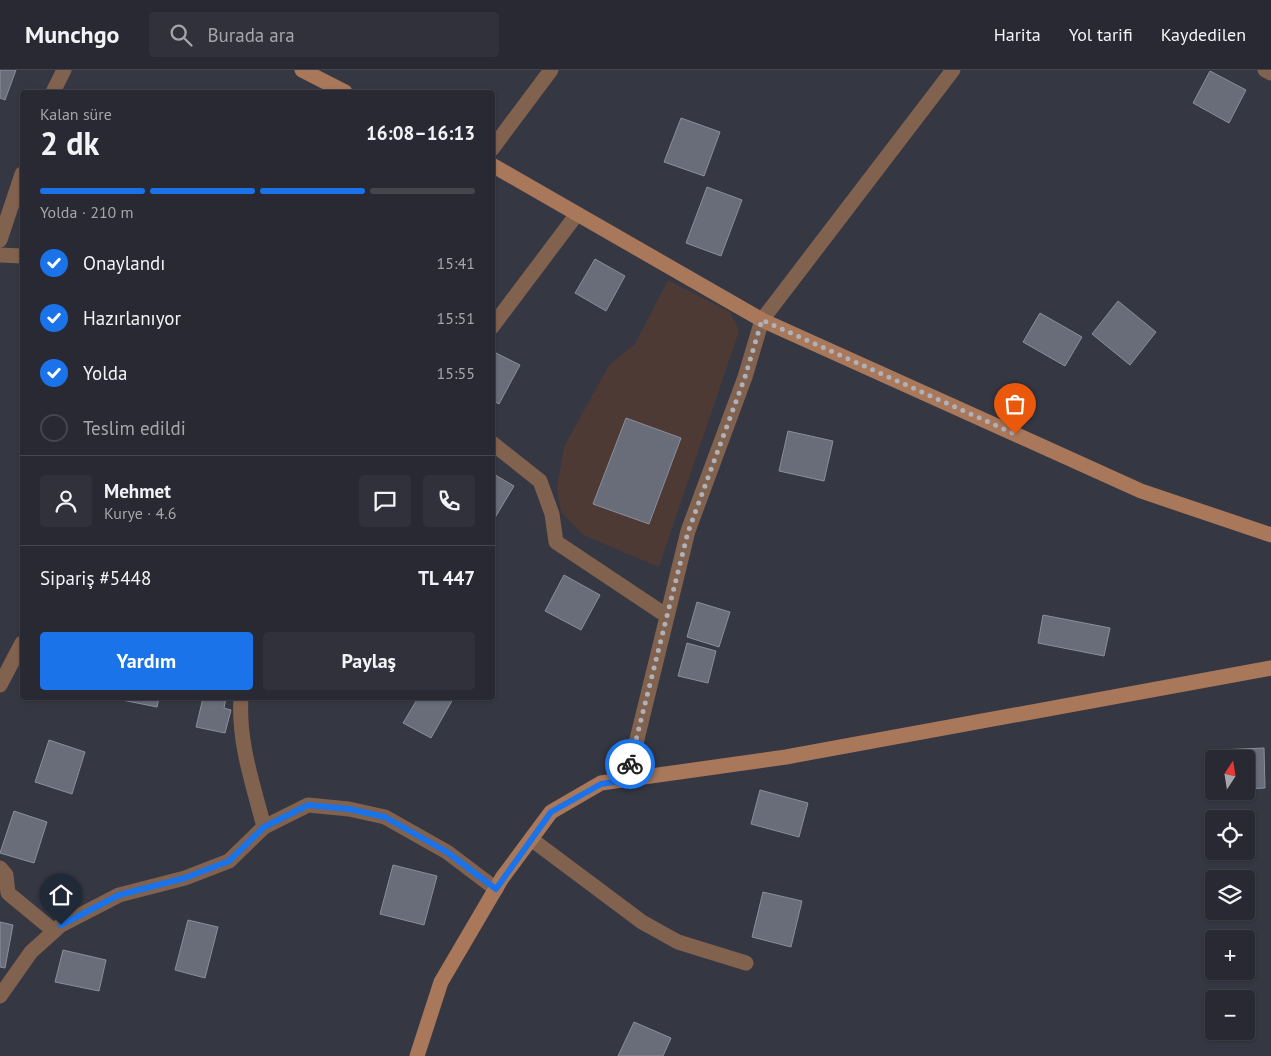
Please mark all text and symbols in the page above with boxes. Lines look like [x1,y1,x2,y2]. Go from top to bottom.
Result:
search box [149,12,499,57]
text: Munchgo [25,19,119,50]
icon: search [167,21,195,49]
text: Burada ara [207,23,295,47]
text: Harita [994,23,1041,46]
text: Yol tarifi [1069,23,1133,46]
text: Kaydedilen [1161,23,1246,46]
text: Kalan süre [40,104,112,124]
text: 16:08–16:13 [366,121,475,145]
text: 2 dk [40,122,99,164]
text: Yolda · 210 m [40,202,134,222]
icon: check [40,249,68,277]
text: Onaylandı [83,251,165,275]
text: 15:41 [437,253,475,273]
icon: check [40,304,68,332]
text: Hazırlanıyor [83,306,181,330]
text: 15:51 [437,308,475,328]
icon: check [40,359,68,387]
text: Yolda [83,361,127,385]
text: 15:55 [437,363,475,383]
pin [994,383,1036,434]
icon: bag [1001,390,1029,418]
text: Teslim edildi [83,416,186,440]
button: person [40,475,92,527]
button: chat [359,475,411,527]
button: phone [423,475,475,527]
text: Mehmet [104,479,171,503]
text: Kurye · 4.6 [104,503,176,523]
text: Sipariş #5448 [40,566,151,590]
text: TL 447 [418,566,475,590]
button: Yardım [40,632,253,690]
button: Paylaş [263,632,475,690]
courier [605,739,655,789]
icon: bike [616,750,644,778]
north arrow [1205,750,1255,800]
map controls [1205,750,1255,1040]
button: locate [1205,810,1255,860]
button: layers [1205,870,1255,920]
pin [40,874,82,925]
icon: home [47,881,75,909]
button: + [1205,930,1255,980]
button: − [1205,990,1255,1040]

